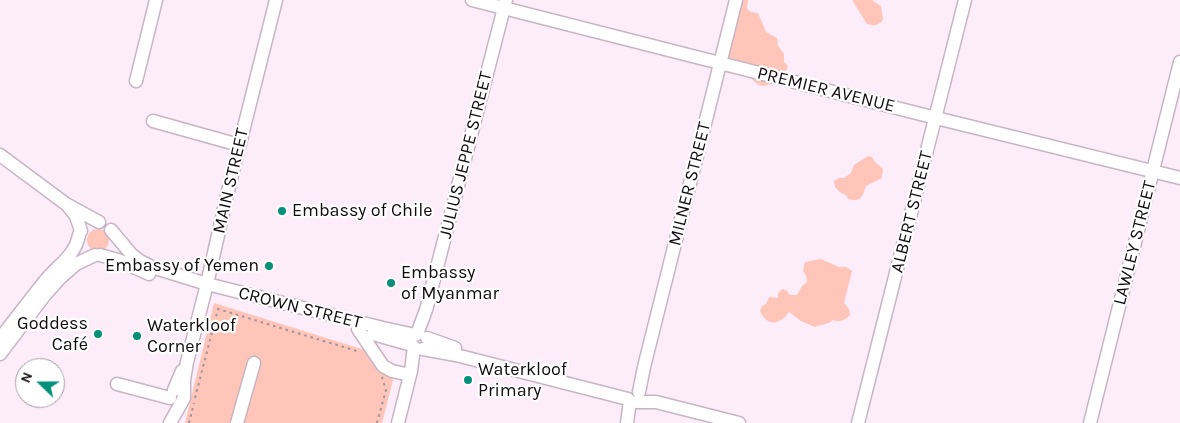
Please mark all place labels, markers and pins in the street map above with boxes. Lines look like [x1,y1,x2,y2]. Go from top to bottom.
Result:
place label: Embassy of Chile [292,200,433,222]
marker: Embassy of Chile [276,205,288,217]
place label: Embassy of Yemen [105,255,259,277]
marker: Embassy of Yemen [263,260,275,272]
place label: Embassy of Myanmar [401,262,499,304]
marker: Embassy of Myanmar [385,277,397,289]
place label: Goddess Café [17,313,88,356]
place label: Waterkloof Corner [147,315,236,358]
marker: Goddess Café [92,328,104,340]
marker: Waterkloof Corner [131,330,143,342]
place label: Waterkloof Primary [478,359,567,402]
marker: Waterkloof Primary [462,374,474,386]

